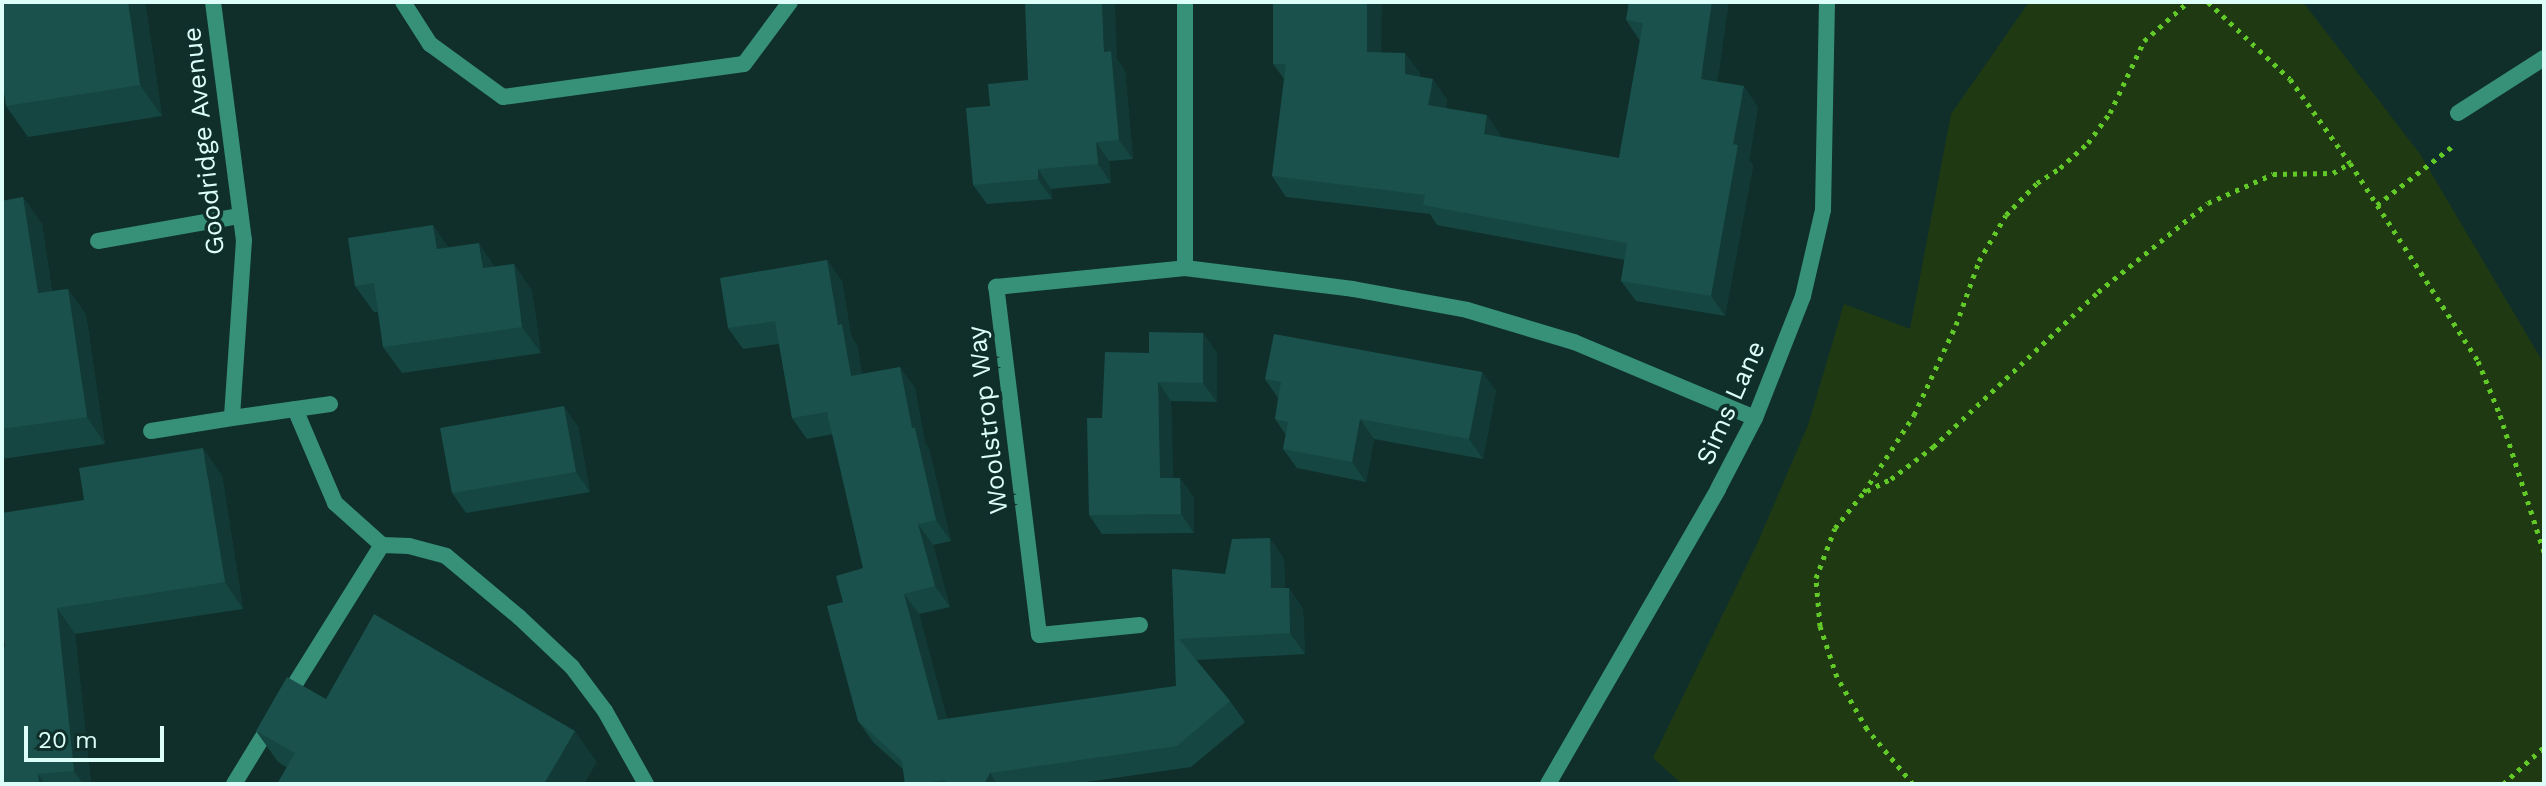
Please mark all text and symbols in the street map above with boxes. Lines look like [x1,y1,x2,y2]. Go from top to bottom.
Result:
street label: Goodridge Avenue [176,25,232,257]
street label: Woolstrop Way [961,324,1015,516]
street label: Sims Lane [1690,336,1772,470]
scale bar [28,710,168,760]
text: 20 m [38,726,98,754]

